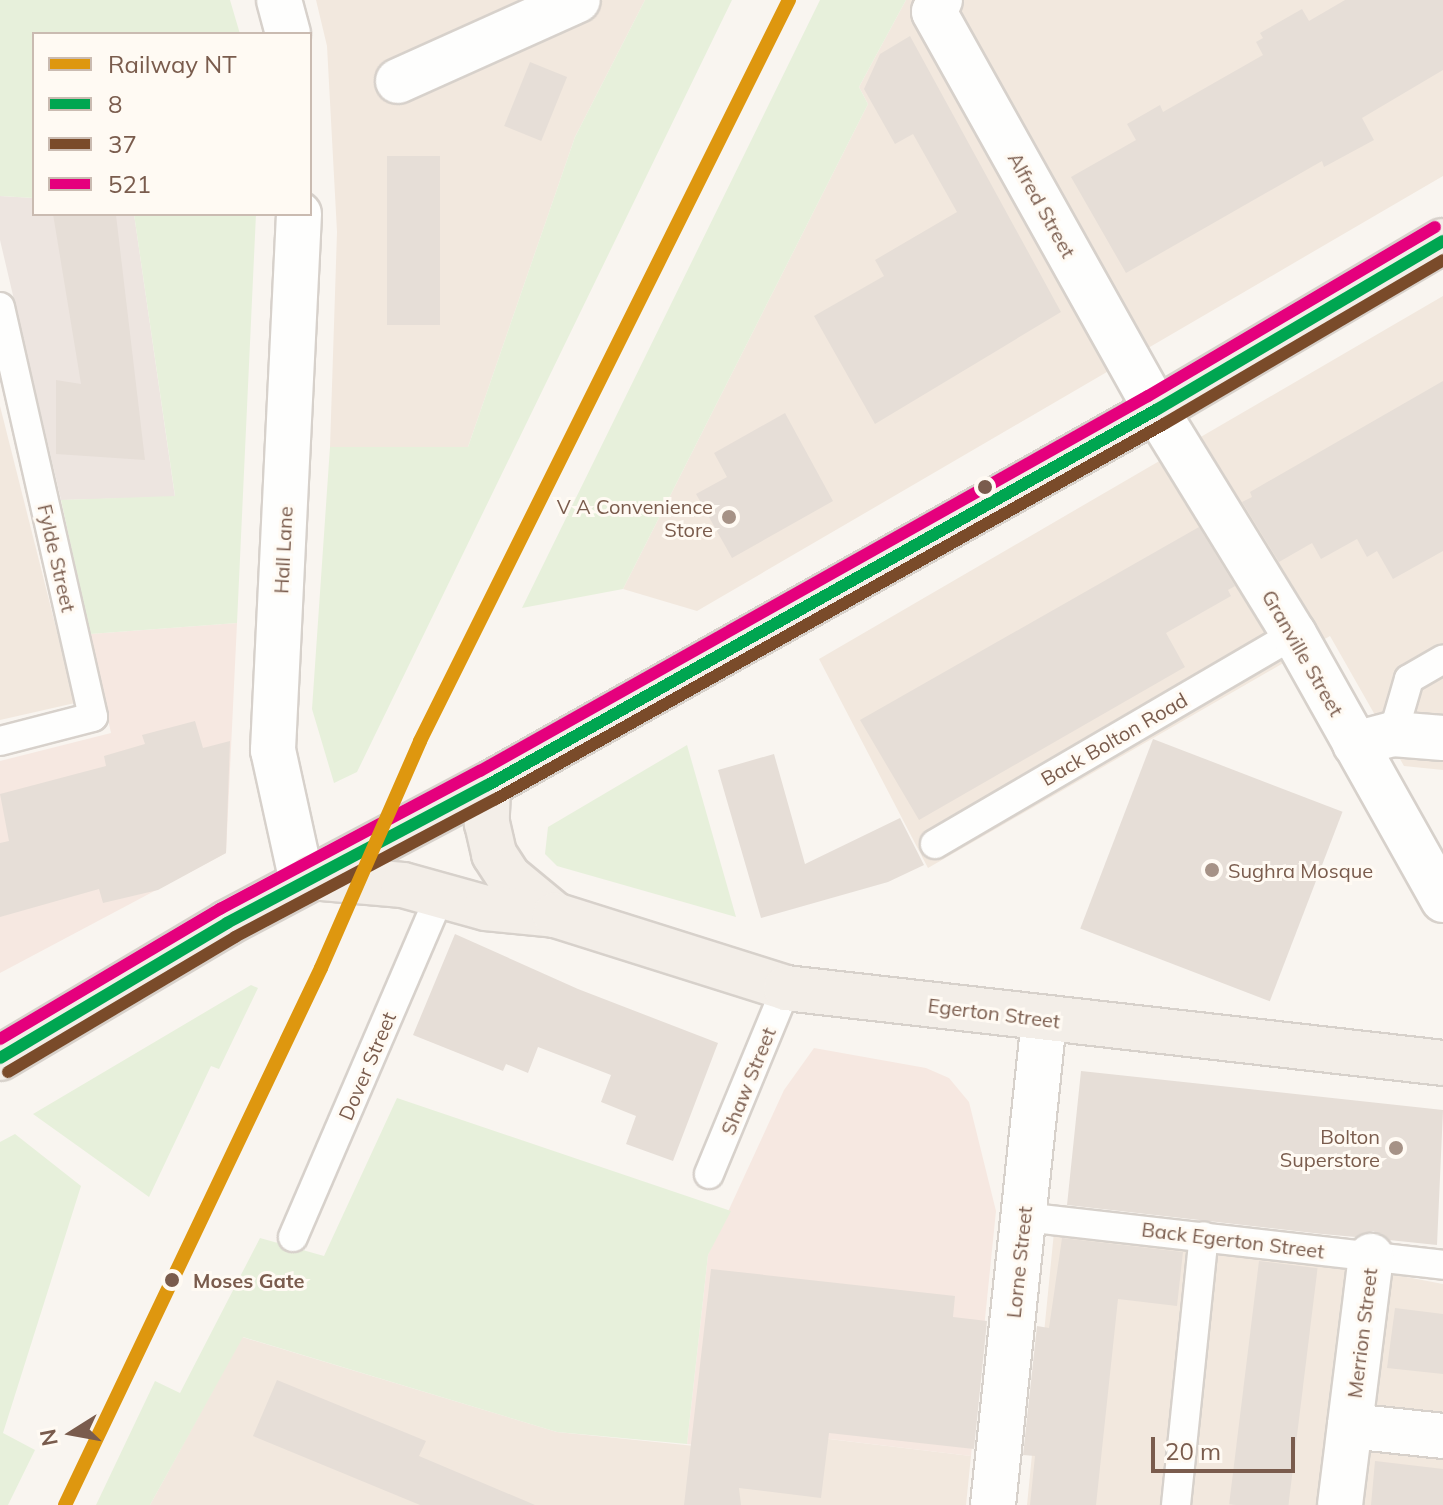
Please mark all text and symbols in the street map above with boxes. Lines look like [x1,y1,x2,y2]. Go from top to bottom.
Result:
legend [32,32,312,216]
text: Railway NT [108,49,237,79]
text: 8 [108,89,122,119]
text: 37 [108,129,137,159]
street label: Alfred Street [1003,148,1081,262]
text: 521 [108,169,151,199]
unlabelled marker [977,479,993,495]
place label: V A Convenience Store [557,494,713,541]
street label: Fylde Street [33,502,81,614]
street label: Hall Lane [269,506,297,594]
marker: V A Convenience Store [720,508,738,526]
street label: Granville Street [1257,586,1349,720]
street label: Back Bolton Road [1037,687,1191,791]
place label: Sughra Mosque [1228,858,1373,882]
marker: Sughra Mosque [1203,861,1221,879]
street label: Egerton Street [927,993,1061,1033]
street label: Dover Street [333,1008,401,1124]
street label: Shaw Street [716,1024,780,1138]
place label: Bolton Superstore [1280,1124,1380,1171]
marker: Bolton Superstore [1387,1139,1405,1157]
street label: Lorne Street [1001,1205,1037,1319]
street label: Back Egerton Street [1140,1217,1326,1263]
marker: Moses Gate [158,1266,186,1294]
street label: Merrion Street [1342,1267,1382,1399]
place label: Moses Gate [193,1268,304,1292]
north arrow [32,1393,112,1473]
scale bar [1155,1421,1299,1471]
text: N [33,1427,64,1448]
text: 20 m [1165,1436,1221,1466]

